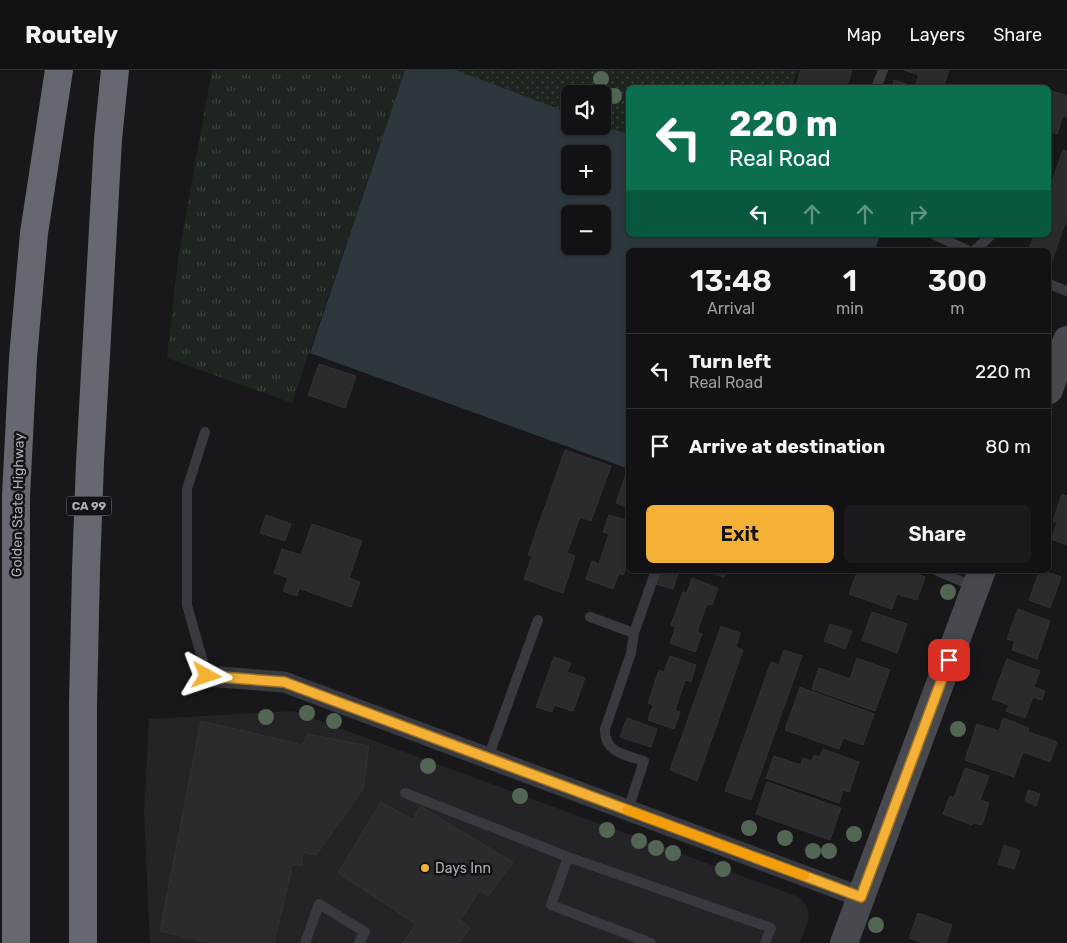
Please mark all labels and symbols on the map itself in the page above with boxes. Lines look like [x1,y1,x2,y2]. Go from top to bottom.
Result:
street label: Golden State Highway [8,433,28,577]
road number: CA 99 [66,496,112,516]
pin [928,639,970,681]
position arrow [180,649,232,701]
place label: Days Inn [435,860,491,877]
marker: Days Inn [419,862,431,874]

